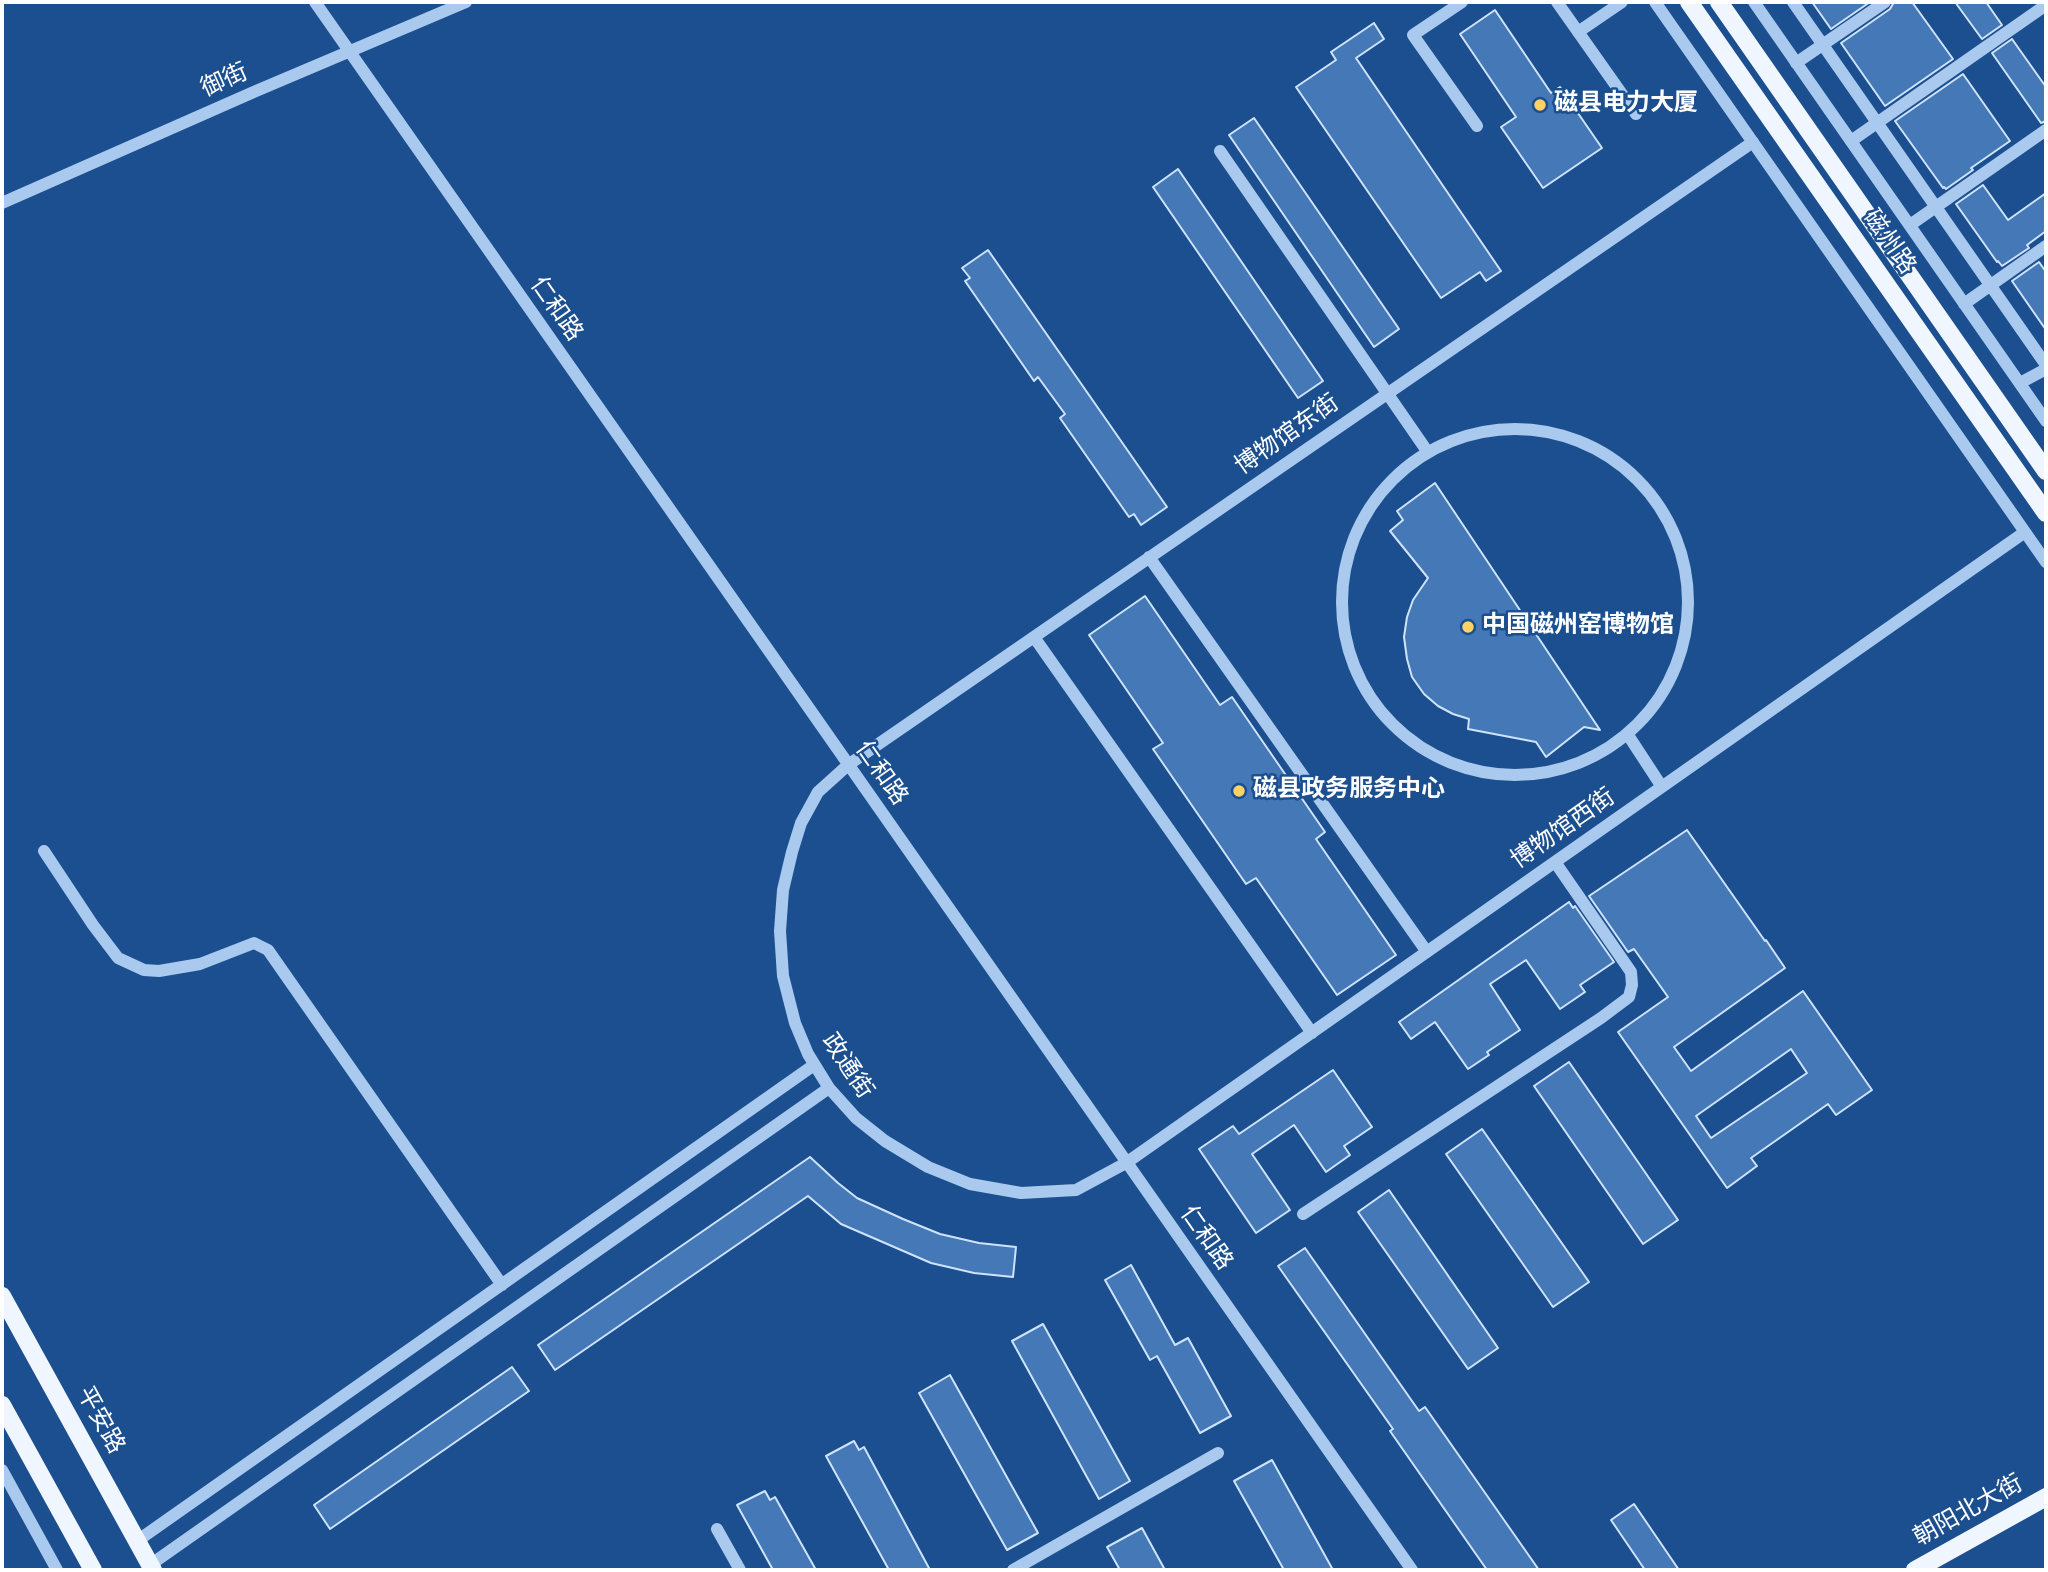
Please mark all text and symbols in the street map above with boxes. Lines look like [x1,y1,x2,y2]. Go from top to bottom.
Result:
street label: 御街 [197,59,253,105]
place label: 磁县电力大厦 [1554,91,1698,119]
marker: 磁县电力大厦 [1532,97,1548,113]
street label: 磁州路 [1856,205,1920,281]
street label: 仁和路 [523,272,587,348]
street label: 博物馆东街 [1231,390,1345,482]
place label: 中国磁州窑博物馆 [1482,613,1674,641]
marker: 中国磁州窑博物馆 [1460,619,1476,635]
street label: 仁和路 [848,736,912,812]
place label: 磁县政务服务中心 [1253,777,1445,805]
marker: 磁县政务服务中心 [1231,783,1247,799]
street label: 博物馆西街 [1507,784,1621,876]
street label: 政通街 [814,1029,878,1105]
street label: 仁和路 [1173,1201,1237,1277]
street label: 平安路 [69,1383,129,1459]
street label: 朝阳北大街 [1910,1470,2028,1554]

